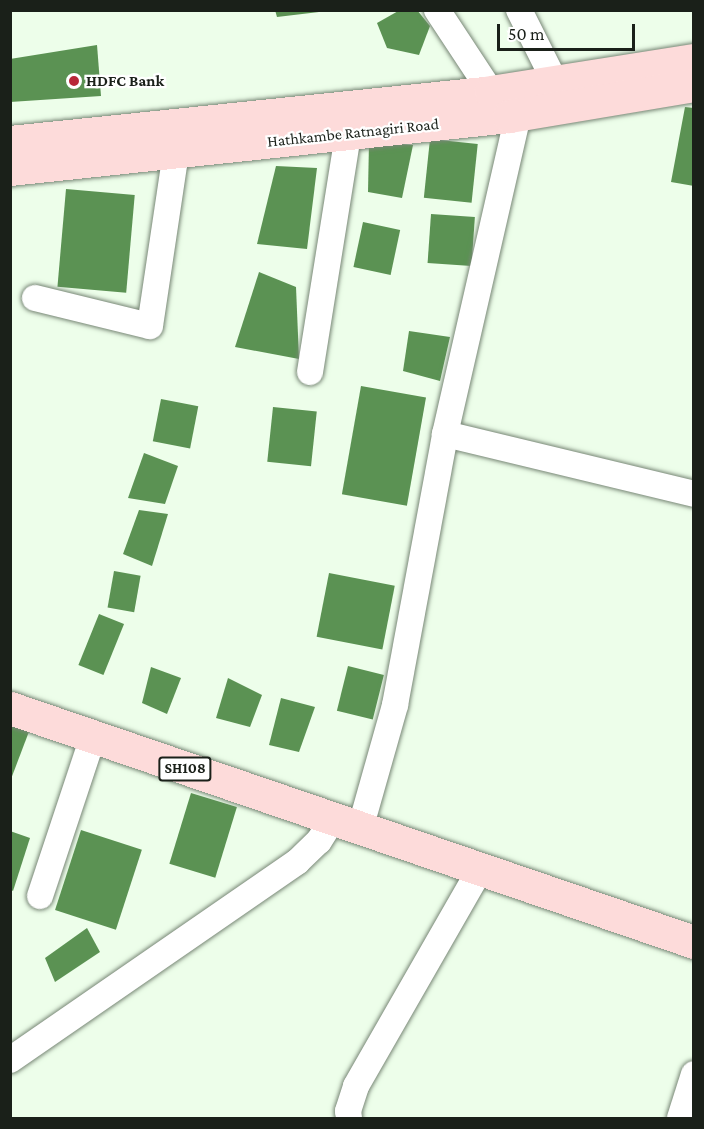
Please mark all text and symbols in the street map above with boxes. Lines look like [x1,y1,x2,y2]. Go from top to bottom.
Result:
scale bar [500,12,638,50]
text: 50 m [508,24,545,44]
place label: HDFC Bank [86,71,164,91]
marker: HDFC Bank [67,74,81,88]
street label: Hathkambe Ratnagiri Road [266,114,440,152]
road number: SH108 [158,757,212,781]

